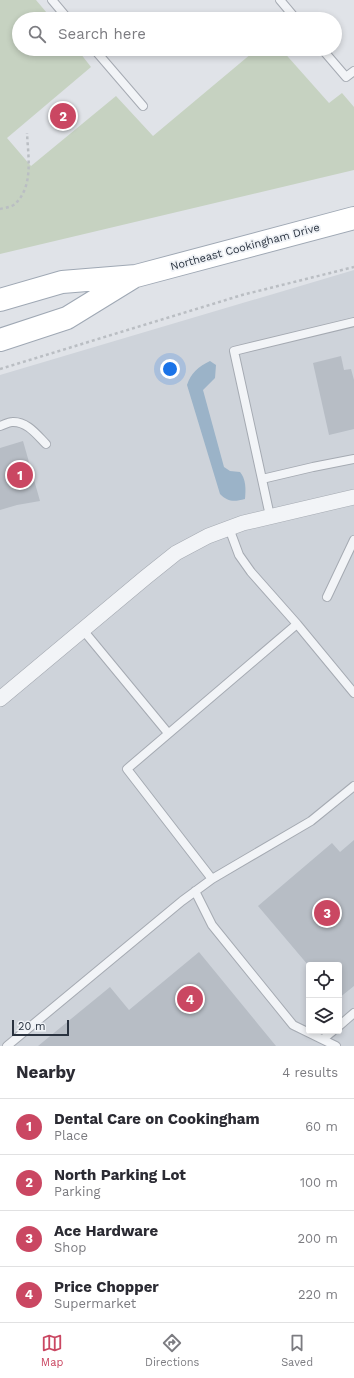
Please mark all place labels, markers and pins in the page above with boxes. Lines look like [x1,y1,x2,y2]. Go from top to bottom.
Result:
pin: 2 [50,101,76,131]
pin: 1 [7,460,33,490]
pin: 3 [314,898,340,928]
pin: 4 [177,984,203,1014]

